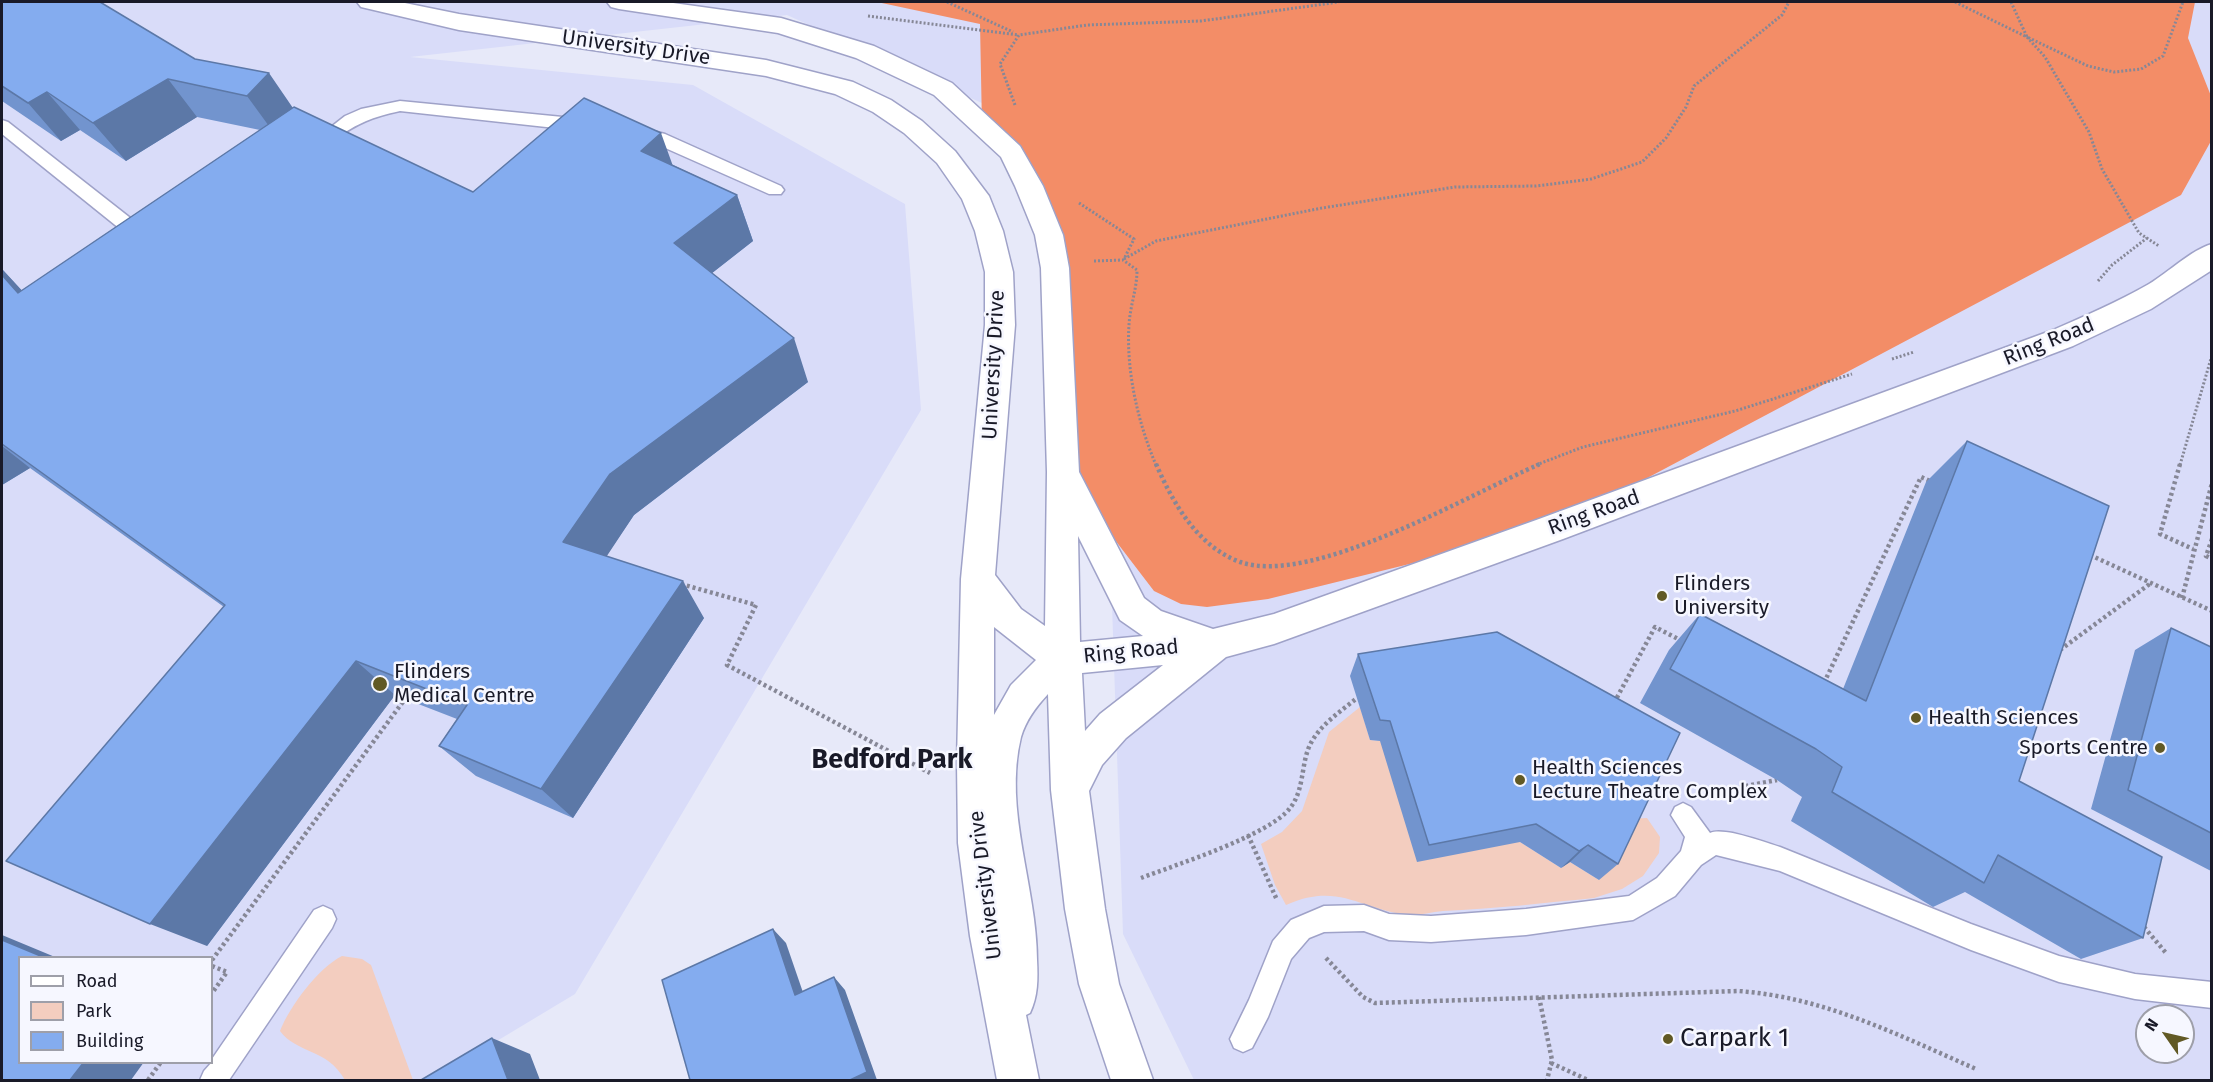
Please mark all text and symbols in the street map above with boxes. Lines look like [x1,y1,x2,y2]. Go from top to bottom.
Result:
street label: University Drive [560,25,712,71]
street label: University Drive [977,289,1011,441]
street label: Ring Road [2000,312,2098,372]
street label: Ring Road [1545,485,1643,541]
place label: Flinders University [1674,571,1769,621]
marker: Flinders University [1655,589,1669,603]
street label: Ring Road [1082,634,1180,670]
place label: Flinders Medical Centre [394,659,535,709]
marker: Flinders Medical Centre [371,675,389,693]
place label: Health Sciences [1928,705,2078,731]
marker: Health Sciences [1909,711,1923,725]
place label: Sports Centre [2019,735,2148,761]
marker: Sports Centre [2153,741,2167,755]
district label: Bedford Park [812,744,972,776]
place label: Health Sciences Lecture Theatre Complex [1532,755,1767,805]
marker: Health Sciences Lecture Theatre Complex [1513,773,1527,787]
street label: University Drive [964,809,1008,961]
legend [18,956,213,1064]
text: Road [76,970,118,992]
text: Park [76,1000,111,1022]
north arrow [2135,1004,2195,1064]
text: N [2140,1015,2162,1034]
place label: Carpark 1 [1680,1023,1789,1055]
text: Building [76,1030,143,1052]
marker: Carpark 1 [1661,1032,1675,1046]

